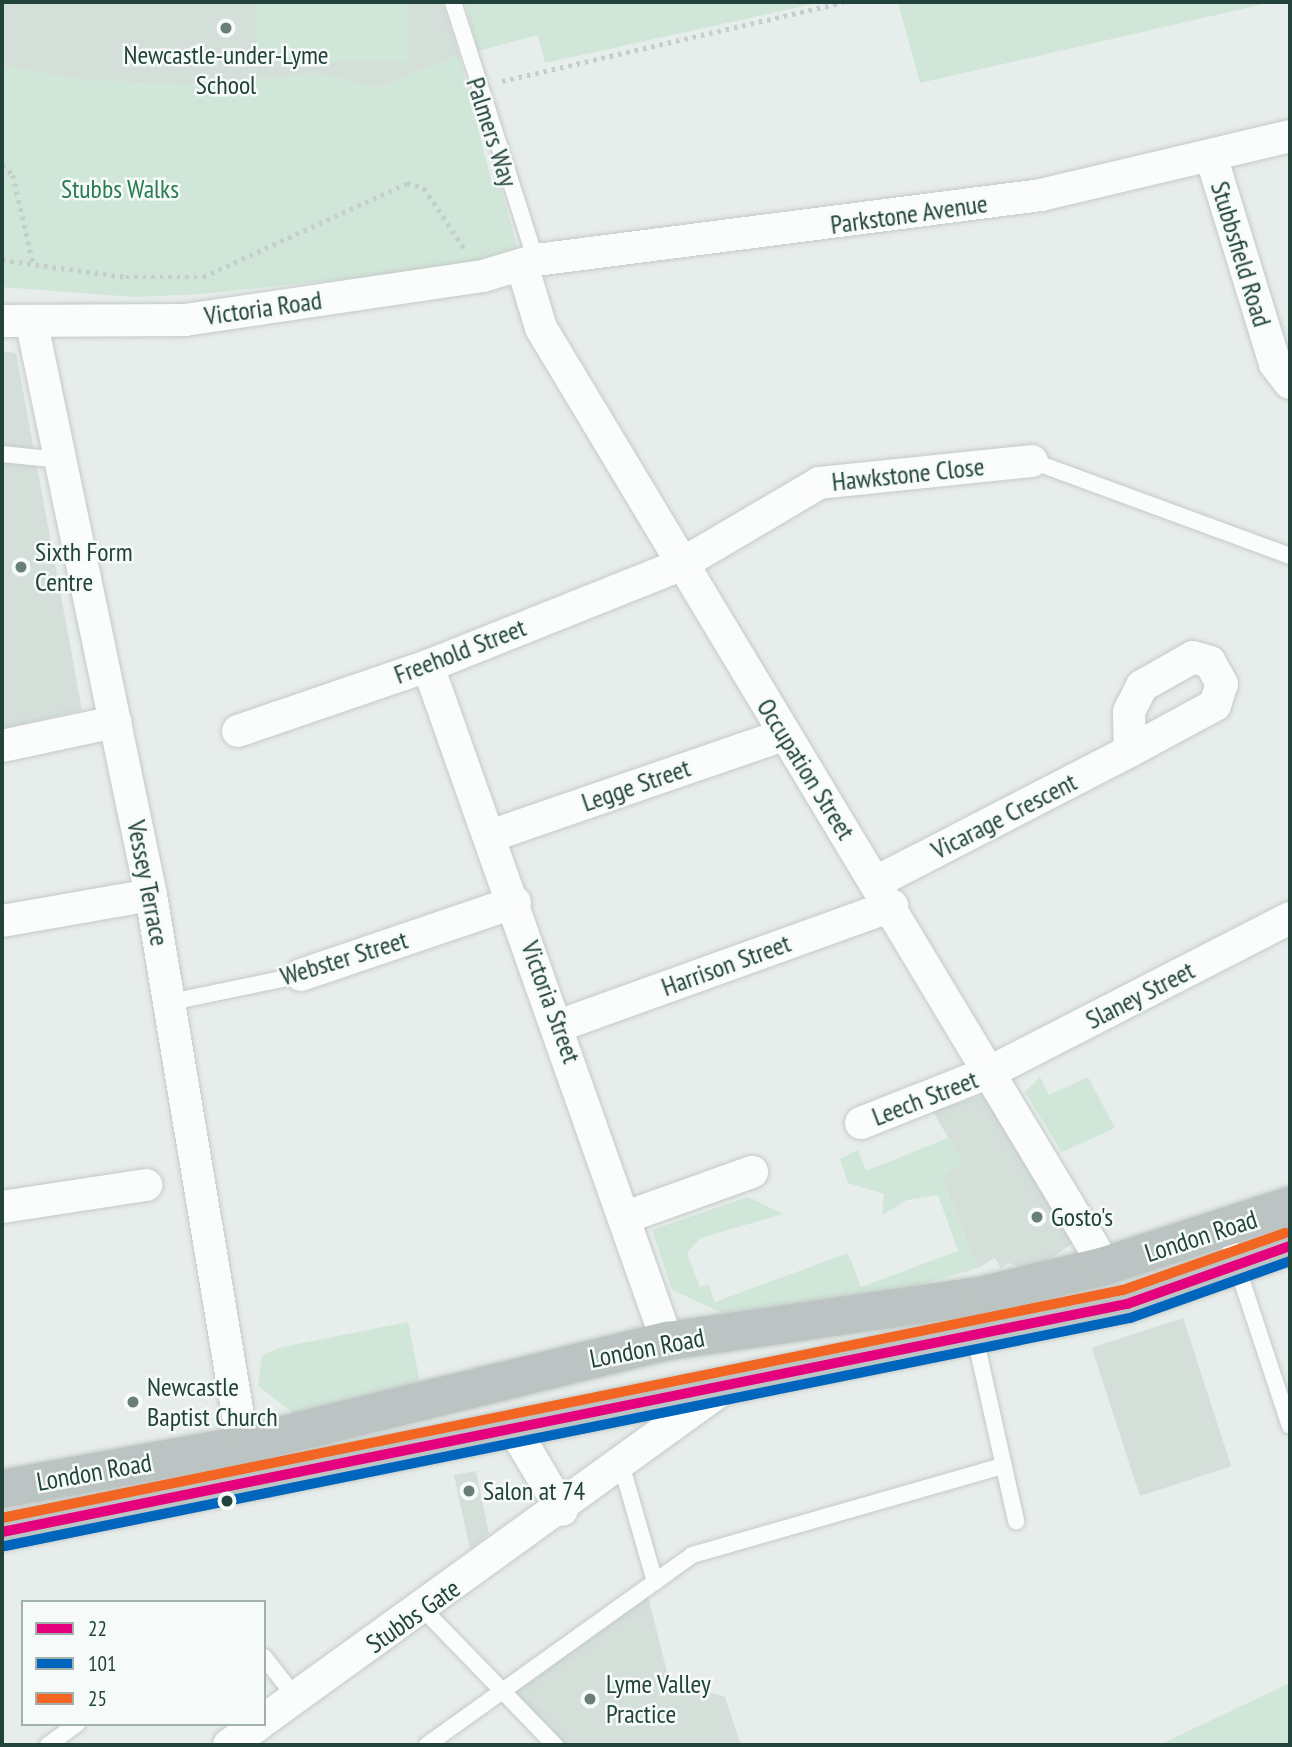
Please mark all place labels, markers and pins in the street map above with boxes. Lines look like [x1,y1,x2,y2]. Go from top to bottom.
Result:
marker: Newcastle-under-Lyme School [218,20,234,36]
place label: Newcastle-under-Lyme School [123,39,329,100]
place label: Sixth Form Centre [35,536,133,598]
marker: Sixth Form Centre [13,559,29,575]
place label: Gosto's [1051,1201,1113,1233]
marker: Gosto's [1029,1209,1045,1225]
place label: Newcastle Baptist Church [147,1371,278,1432]
marker: Newcastle Baptist Church [125,1394,141,1410]
place label: Salon at 74 [483,1475,585,1507]
marker: Salon at 74 [461,1483,477,1499]
unlabelled marker [220,1494,234,1508]
place label: Lyme Valley Practice [606,1668,711,1730]
marker: Lyme Valley Practice [580,1689,600,1709]

